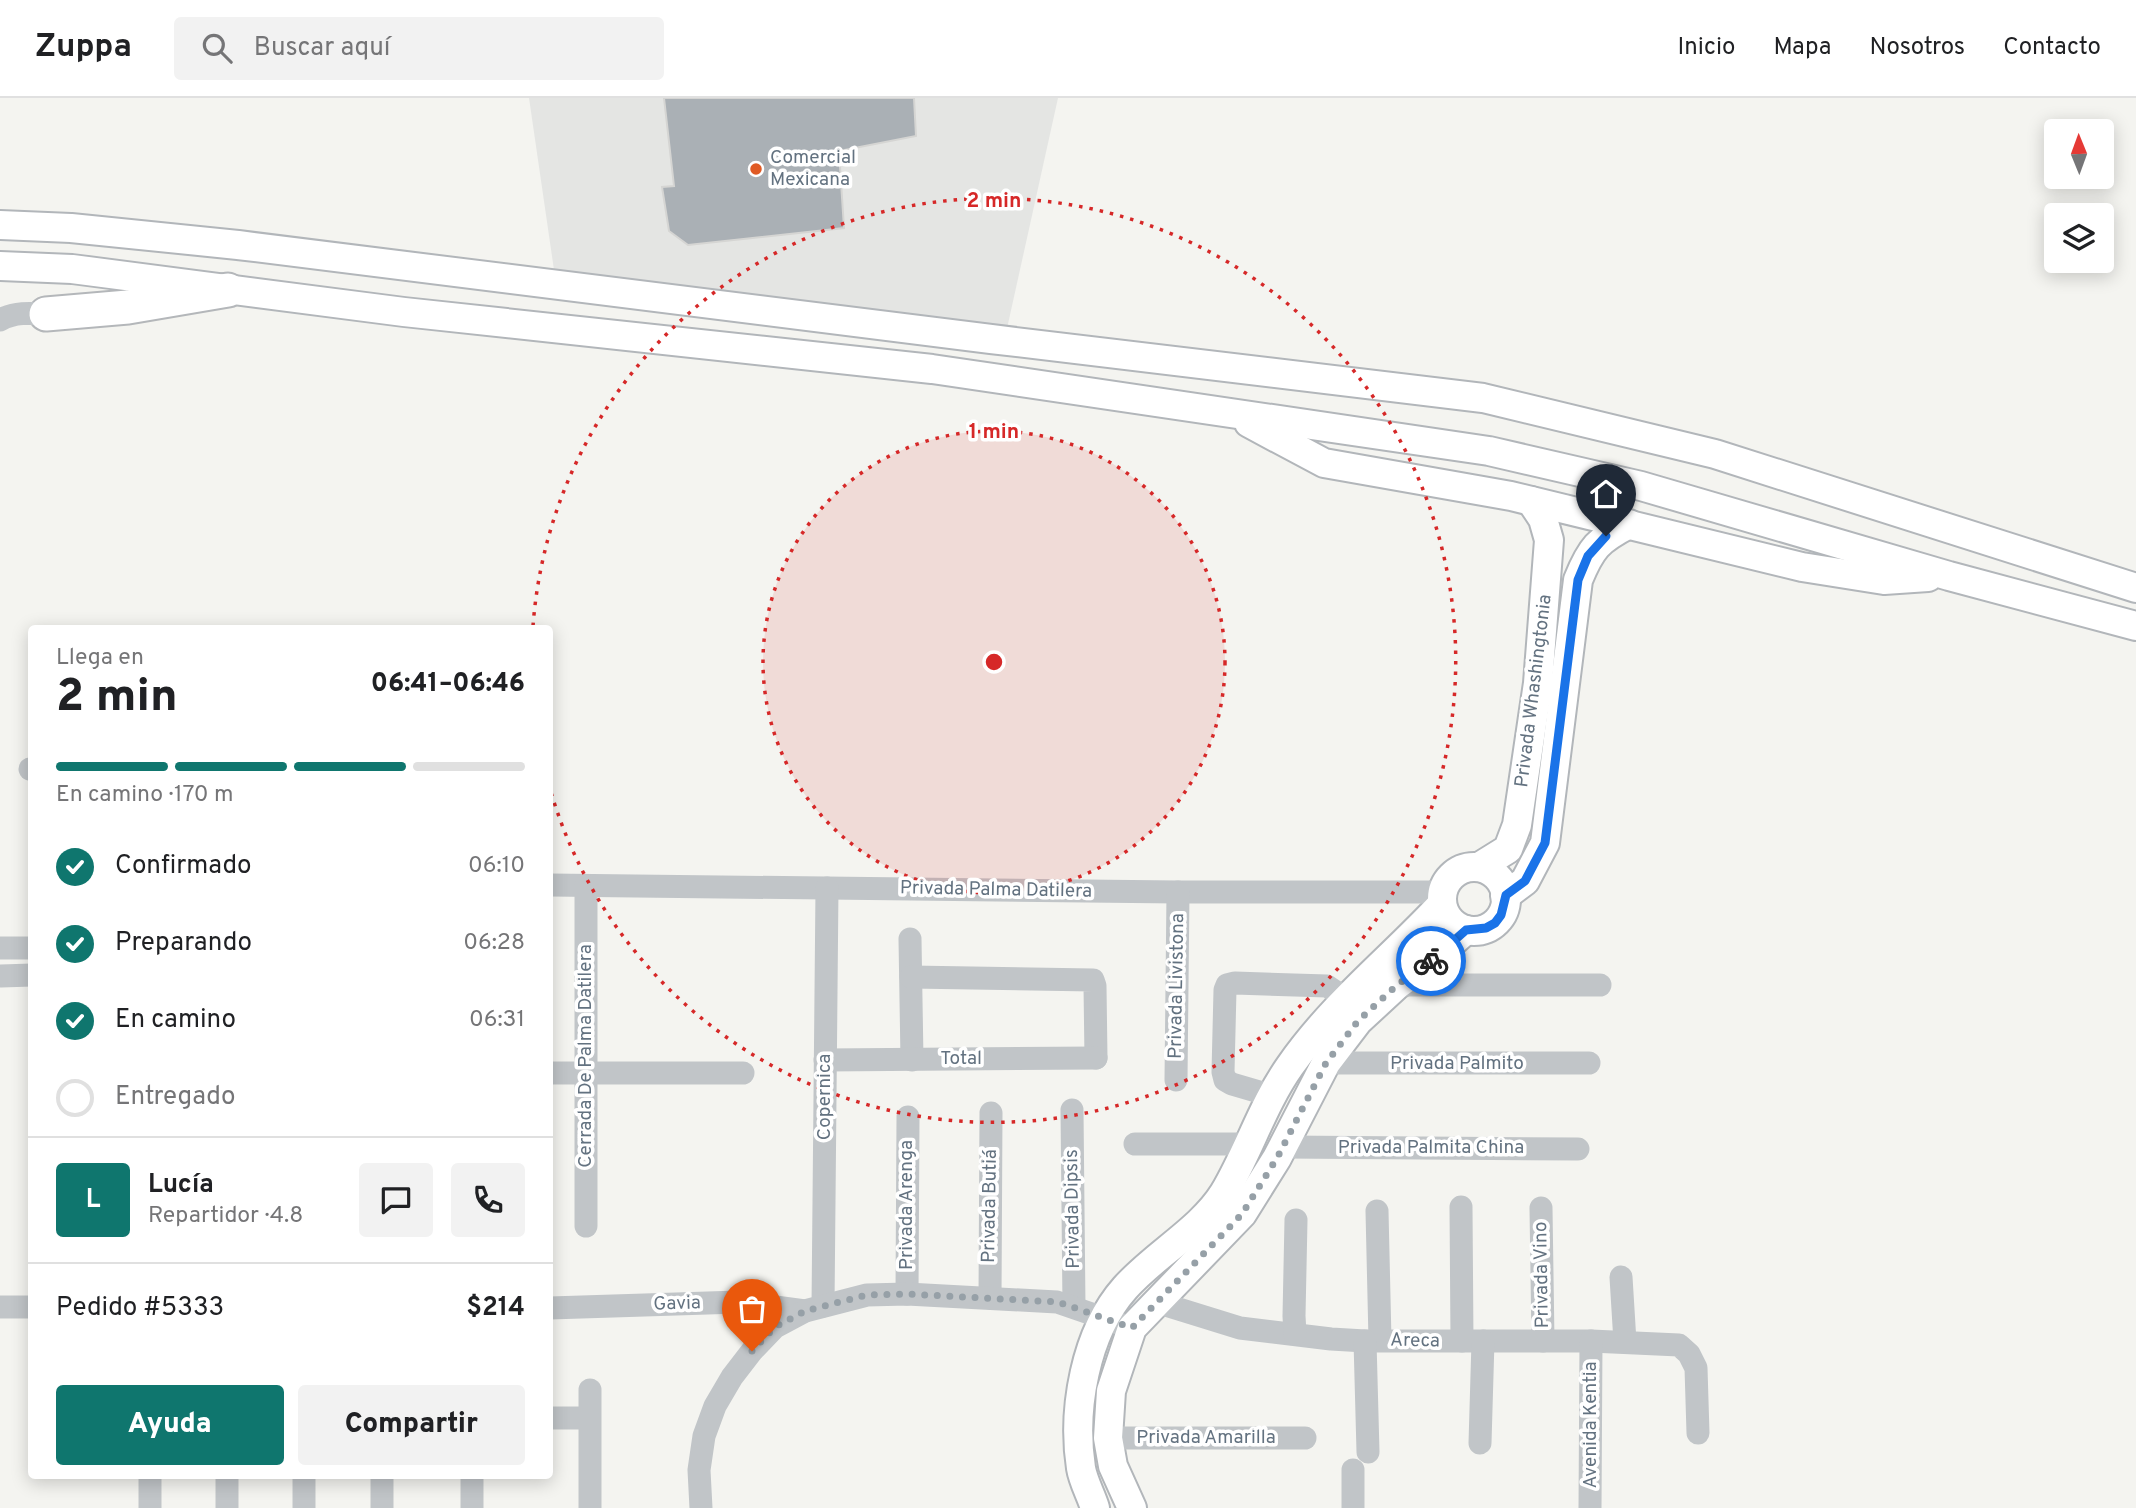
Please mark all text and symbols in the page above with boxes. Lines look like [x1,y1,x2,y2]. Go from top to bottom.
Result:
search box [174,17,664,80]
text: Zuppa [35,27,132,69]
icon: search [198,29,236,67]
text: Buscar aquí [254,32,390,65]
text: Inicio [1678,33,1735,63]
text: Mapa [1773,33,1832,63]
text: Nosotros [1870,33,1965,63]
text: Contacto [2003,33,2101,63]
north arrow [2044,119,2114,189]
map controls [2044,119,2114,273]
place label: Comercial Mexicana [770,146,856,192]
marker: Comercial Mexicana [748,161,764,177]
text: 2 min [967,188,1021,215]
button: layers [2044,203,2114,273]
text: 1 min [969,419,1019,446]
pin [1576,464,1636,536]
icon: home [1587,475,1625,513]
street label: Privada Whashingtonia [1510,593,1558,789]
text: Llega en [56,644,144,673]
centre of rings [982,650,1006,674]
text: 06:41–06:46 [371,668,525,701]
text: 2 min [56,669,178,728]
text: En camino · 170 m [56,781,233,810]
icon: check [56,848,94,886]
text: Confirmado [115,850,252,883]
text: 06:10 [468,852,525,881]
street label: Privada Palma Datilera [900,876,1092,904]
street label: Privada Livistona [1164,913,1190,1059]
icon: check [56,925,94,963]
courier [1396,926,1466,996]
text: Preparando [115,927,252,960]
text: 06:28 [463,929,525,958]
icon: bike [1412,942,1450,980]
street label: Cerrada De Palma Datilera [574,944,598,1168]
icon: check [56,1002,94,1040]
text: En camino [115,1004,236,1037]
text: 06:31 [469,1006,525,1035]
street label: Total [940,1047,982,1071]
street label: Privada Palmito [1390,1052,1524,1076]
street label: Copernica [813,1054,837,1140]
text: Entregado [115,1081,235,1114]
street label: Privada Palmita China [1338,1136,1524,1160]
street label: Privada Arenga [895,1140,919,1270]
street label: Privada Butiá [977,1149,1003,1263]
street label: Privada Dipsis [1060,1149,1086,1269]
button: chat [359,1163,433,1237]
button: phone [451,1163,525,1237]
text: Lucía [148,1169,214,1202]
text: L [86,1184,100,1217]
text: Repartidor · 4.8 [148,1202,303,1231]
street label: Privada Vino [1529,1221,1555,1329]
pin [722,1279,782,1351]
icon: bag [733,1290,771,1328]
street label: Gavia [653,1291,701,1317]
text: Pedido #5333 [56,1292,224,1325]
text: $214 [466,1292,525,1325]
street label: Areca [1390,1329,1440,1353]
street label: Avenida Kentia [1579,1361,1603,1489]
button: Ayuda [56,1385,284,1465]
button: Compartir [298,1385,525,1465]
street label: Privada Amarilla [1136,1426,1276,1450]

